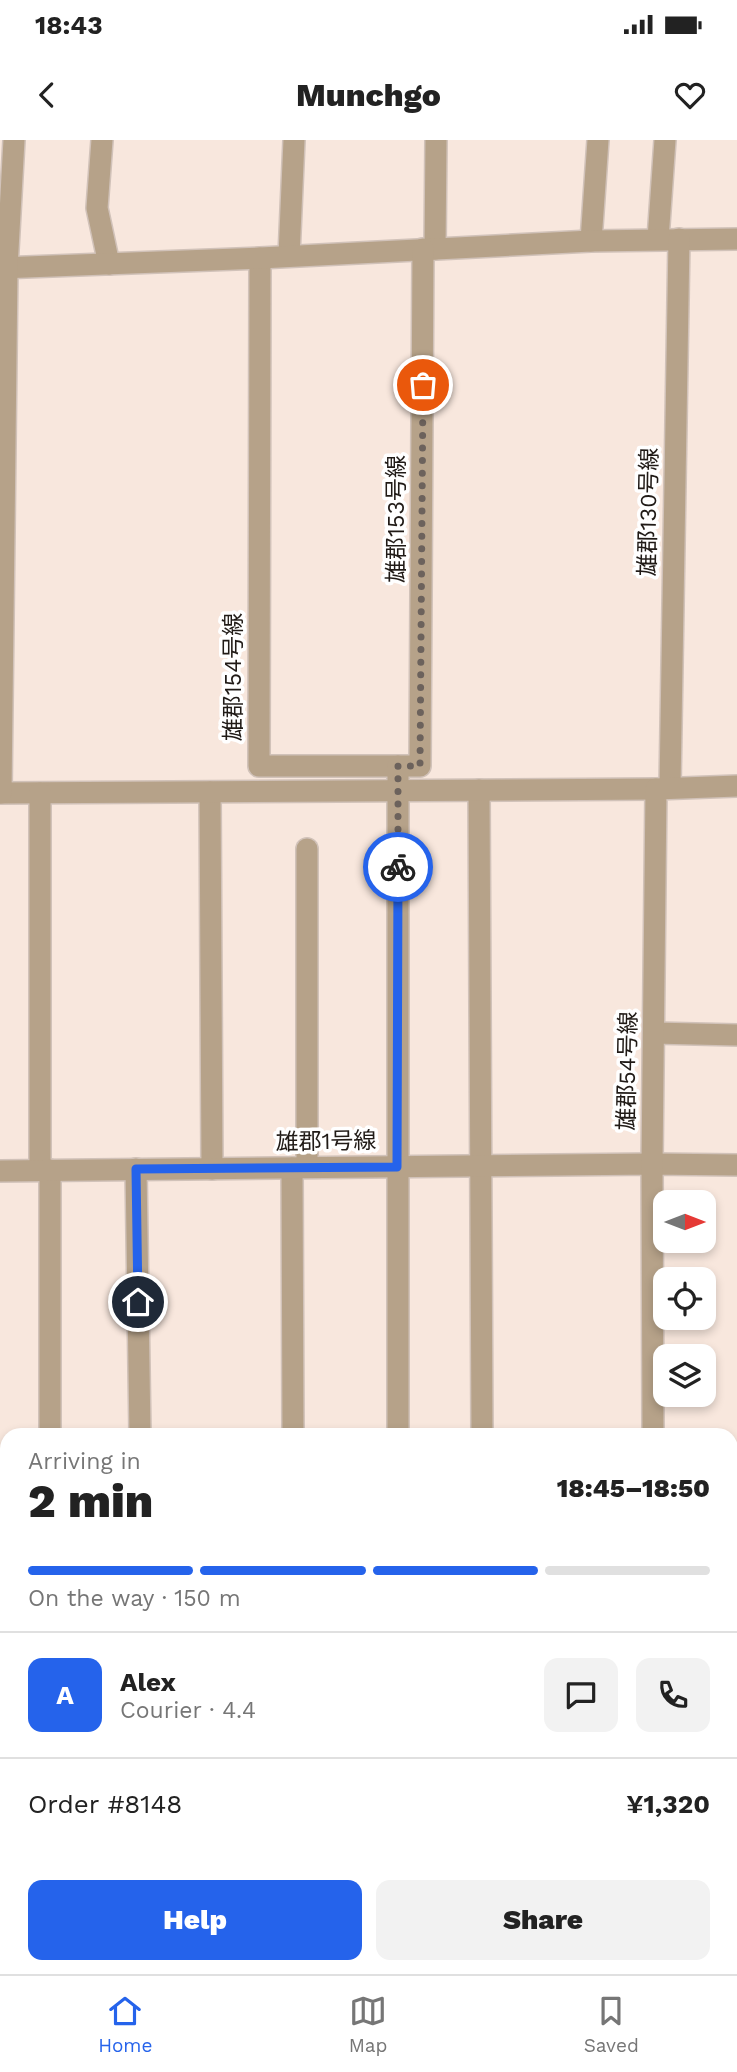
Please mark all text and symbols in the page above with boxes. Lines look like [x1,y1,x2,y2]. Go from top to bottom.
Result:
text: 18:43 [35,10,103,40]
icon: back [28,76,66,114]
text: Munchgo [296,76,441,114]
icon: heart [671,76,709,114]
pin [393,355,453,415]
icon: bag [404,366,442,404]
street label: 雄郡130号線 [634,447,663,577]
street label: 雄郡153号線 [383,455,410,583]
street label: 雄郡154号線 [220,613,247,741]
courier [363,832,433,902]
icon: bike [379,848,417,886]
street label: 雄郡54号線 [613,1011,642,1131]
street label: 雄郡1号線 [275,1127,377,1156]
north arrow [653,1190,716,1253]
map controls [653,1190,716,1407]
button: locate [653,1267,716,1330]
pin [108,1272,168,1332]
icon: home [119,1283,157,1321]
button: layers [653,1344,716,1407]
text: Arriving in [28,1448,141,1475]
text: 18:45–18:50 [557,1473,710,1503]
text: 2 min [28,1474,153,1528]
text: On the way · 150 m [28,1585,241,1612]
button: chat [544,1658,618,1732]
button: phone [636,1658,710,1732]
text: Alex [120,1667,176,1697]
text: A [56,1680,74,1710]
text: Courier · 4.4 [120,1697,256,1724]
text: Order #8148 [28,1789,182,1819]
text: ¥1,320 [626,1789,710,1819]
button: Help [28,1880,362,1960]
button: Share [376,1880,710,1960]
tab: Home [98,1992,152,2057]
tab: Map [349,1992,387,2057]
tab: Saved [584,1992,639,2057]

